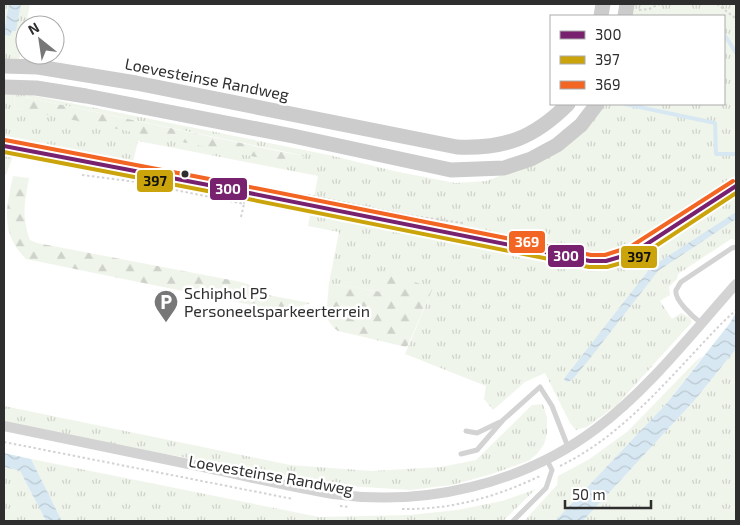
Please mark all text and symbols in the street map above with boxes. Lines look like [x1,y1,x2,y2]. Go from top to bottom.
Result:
north arrow [15,15,65,65]
legend [550,15,725,105]
text: N [25,18,42,38]
text: 300 [595,25,621,43]
text: 397 [595,50,620,68]
street label: Loevesteinse Randweg [123,53,291,104]
text: 369 [595,75,621,93]
line badge: 397 [136,169,174,193]
unlabelled marker [180,169,190,179]
text: 397 [143,172,167,189]
line badge: 300 [209,177,248,201]
text: 300 [215,180,241,197]
line badge: 369 [508,230,546,254]
text: 369 [515,233,539,250]
line badge: 300 [547,244,585,268]
line badge: 397 [620,245,658,269]
text: 300 [553,247,579,264]
text: 397 [627,248,651,265]
place label: Schiphol P5 Personeelsparkeerterrein [184,283,370,320]
parking icon: Schiphol P5 Personeelsparkeerterrein [153,289,179,323]
street label: Loevesteinse Randweg [187,451,355,498]
scale bar [565,478,651,510]
text: 50 m [572,485,606,503]

